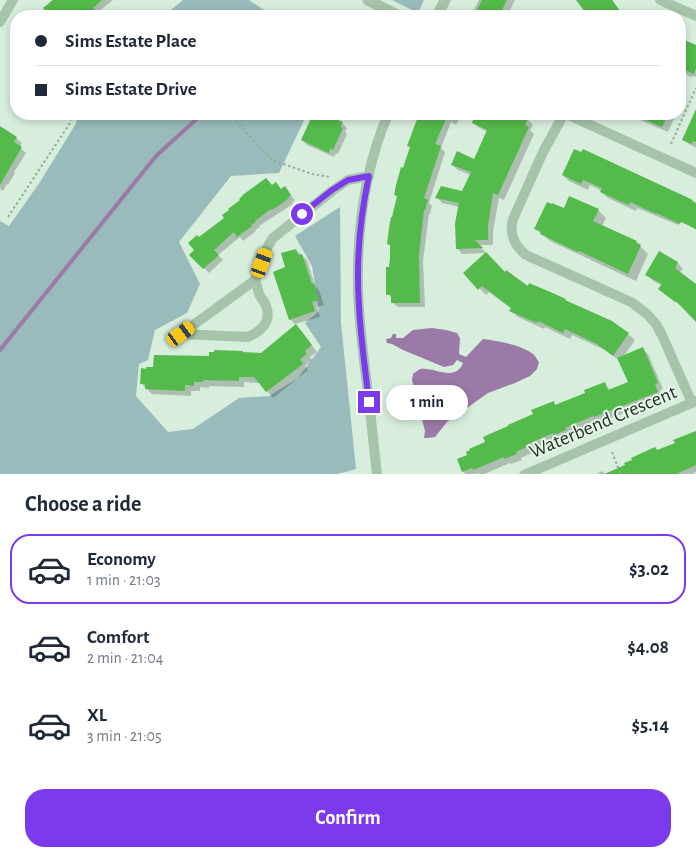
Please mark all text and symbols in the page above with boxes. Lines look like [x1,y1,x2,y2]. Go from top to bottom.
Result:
text: Sims Estate Place [65,32,197,51]
text: Sims Estate Drive [65,80,197,99]
route start [291,203,313,225]
car [249,246,274,280]
car [164,319,197,349]
street label: Waterbend Crescent [526,382,680,462]
callout: 1 min [386,384,469,420]
route end [358,391,380,413]
text: 1 min [410,394,444,410]
text: Choose a ride [25,493,141,515]
icon: car [27,547,72,592]
text: Economy [87,550,156,569]
text: $3.02 [629,560,669,579]
text: 1 min · 21:03 [87,572,161,588]
icon: car [27,625,72,670]
text: Comfort [87,628,149,647]
text: $4.08 [627,638,669,657]
text: 2 min · 21:04 [87,650,163,666]
icon: car [27,703,72,748]
text: XL [87,706,107,725]
text: $5.14 [631,716,669,735]
text: 3 min · 21:05 [87,728,162,744]
button: Confirm [25,789,671,847]

